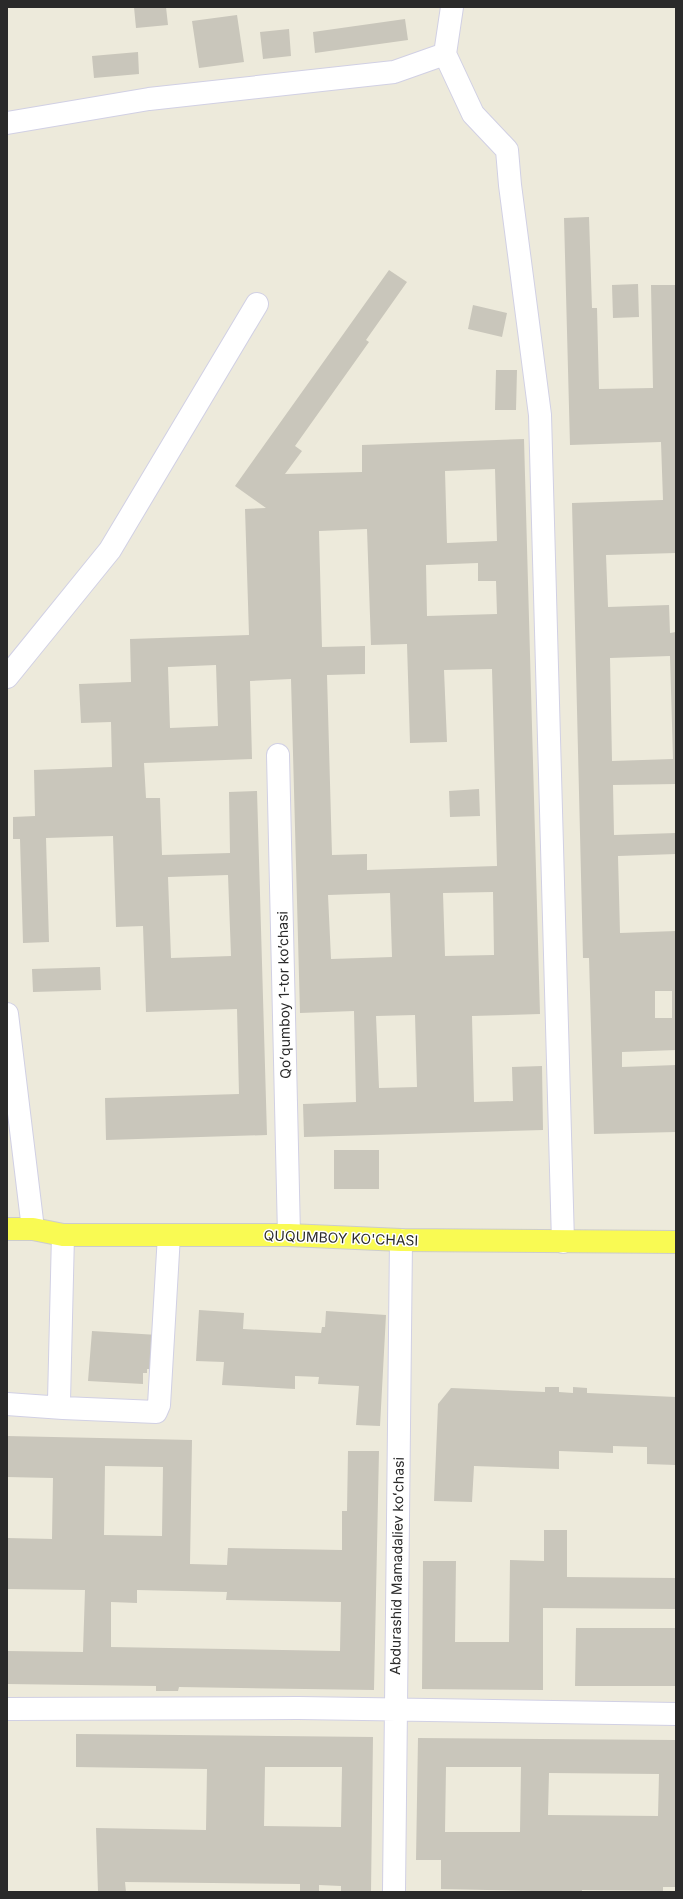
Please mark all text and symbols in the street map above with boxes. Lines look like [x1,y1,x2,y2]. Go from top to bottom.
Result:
street label: Qoʻqumboy 1-tor koʼchasi [274,911,293,1079]
street label: QUQUMBOY KO'CHASI [263,1226,419,1249]
street label: Abdurashid Mamadaliev koʻchasi [386,1457,407,1675]

